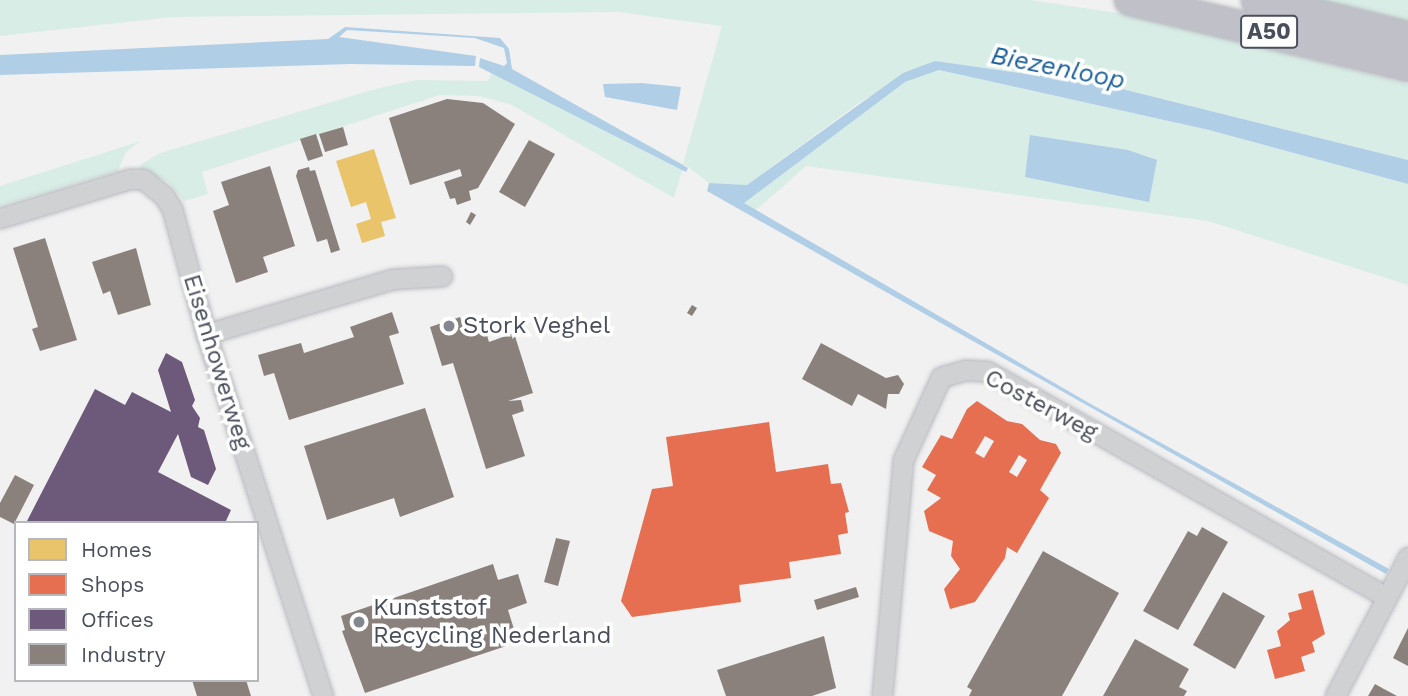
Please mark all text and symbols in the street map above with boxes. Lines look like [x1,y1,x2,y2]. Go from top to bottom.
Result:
road number: A50 [1239,12,1299,52]
water label: Biezenloop [988,40,1128,96]
street label: Eisenhowerweg [177,271,257,453]
place label: Stork Veghel [463,312,612,340]
marker: Stork Veghel [441,318,457,334]
street label: Costerweg [980,363,1102,447]
legend [14,521,259,682]
text: Homes [81,537,152,562]
text: Shops [81,572,144,597]
place label: Kunststof Recycling Nederland [373,594,612,650]
text: Offices [81,607,154,632]
marker: Kunststof Recycling Nederland [351,614,367,630]
text: Industry [81,642,166,667]

